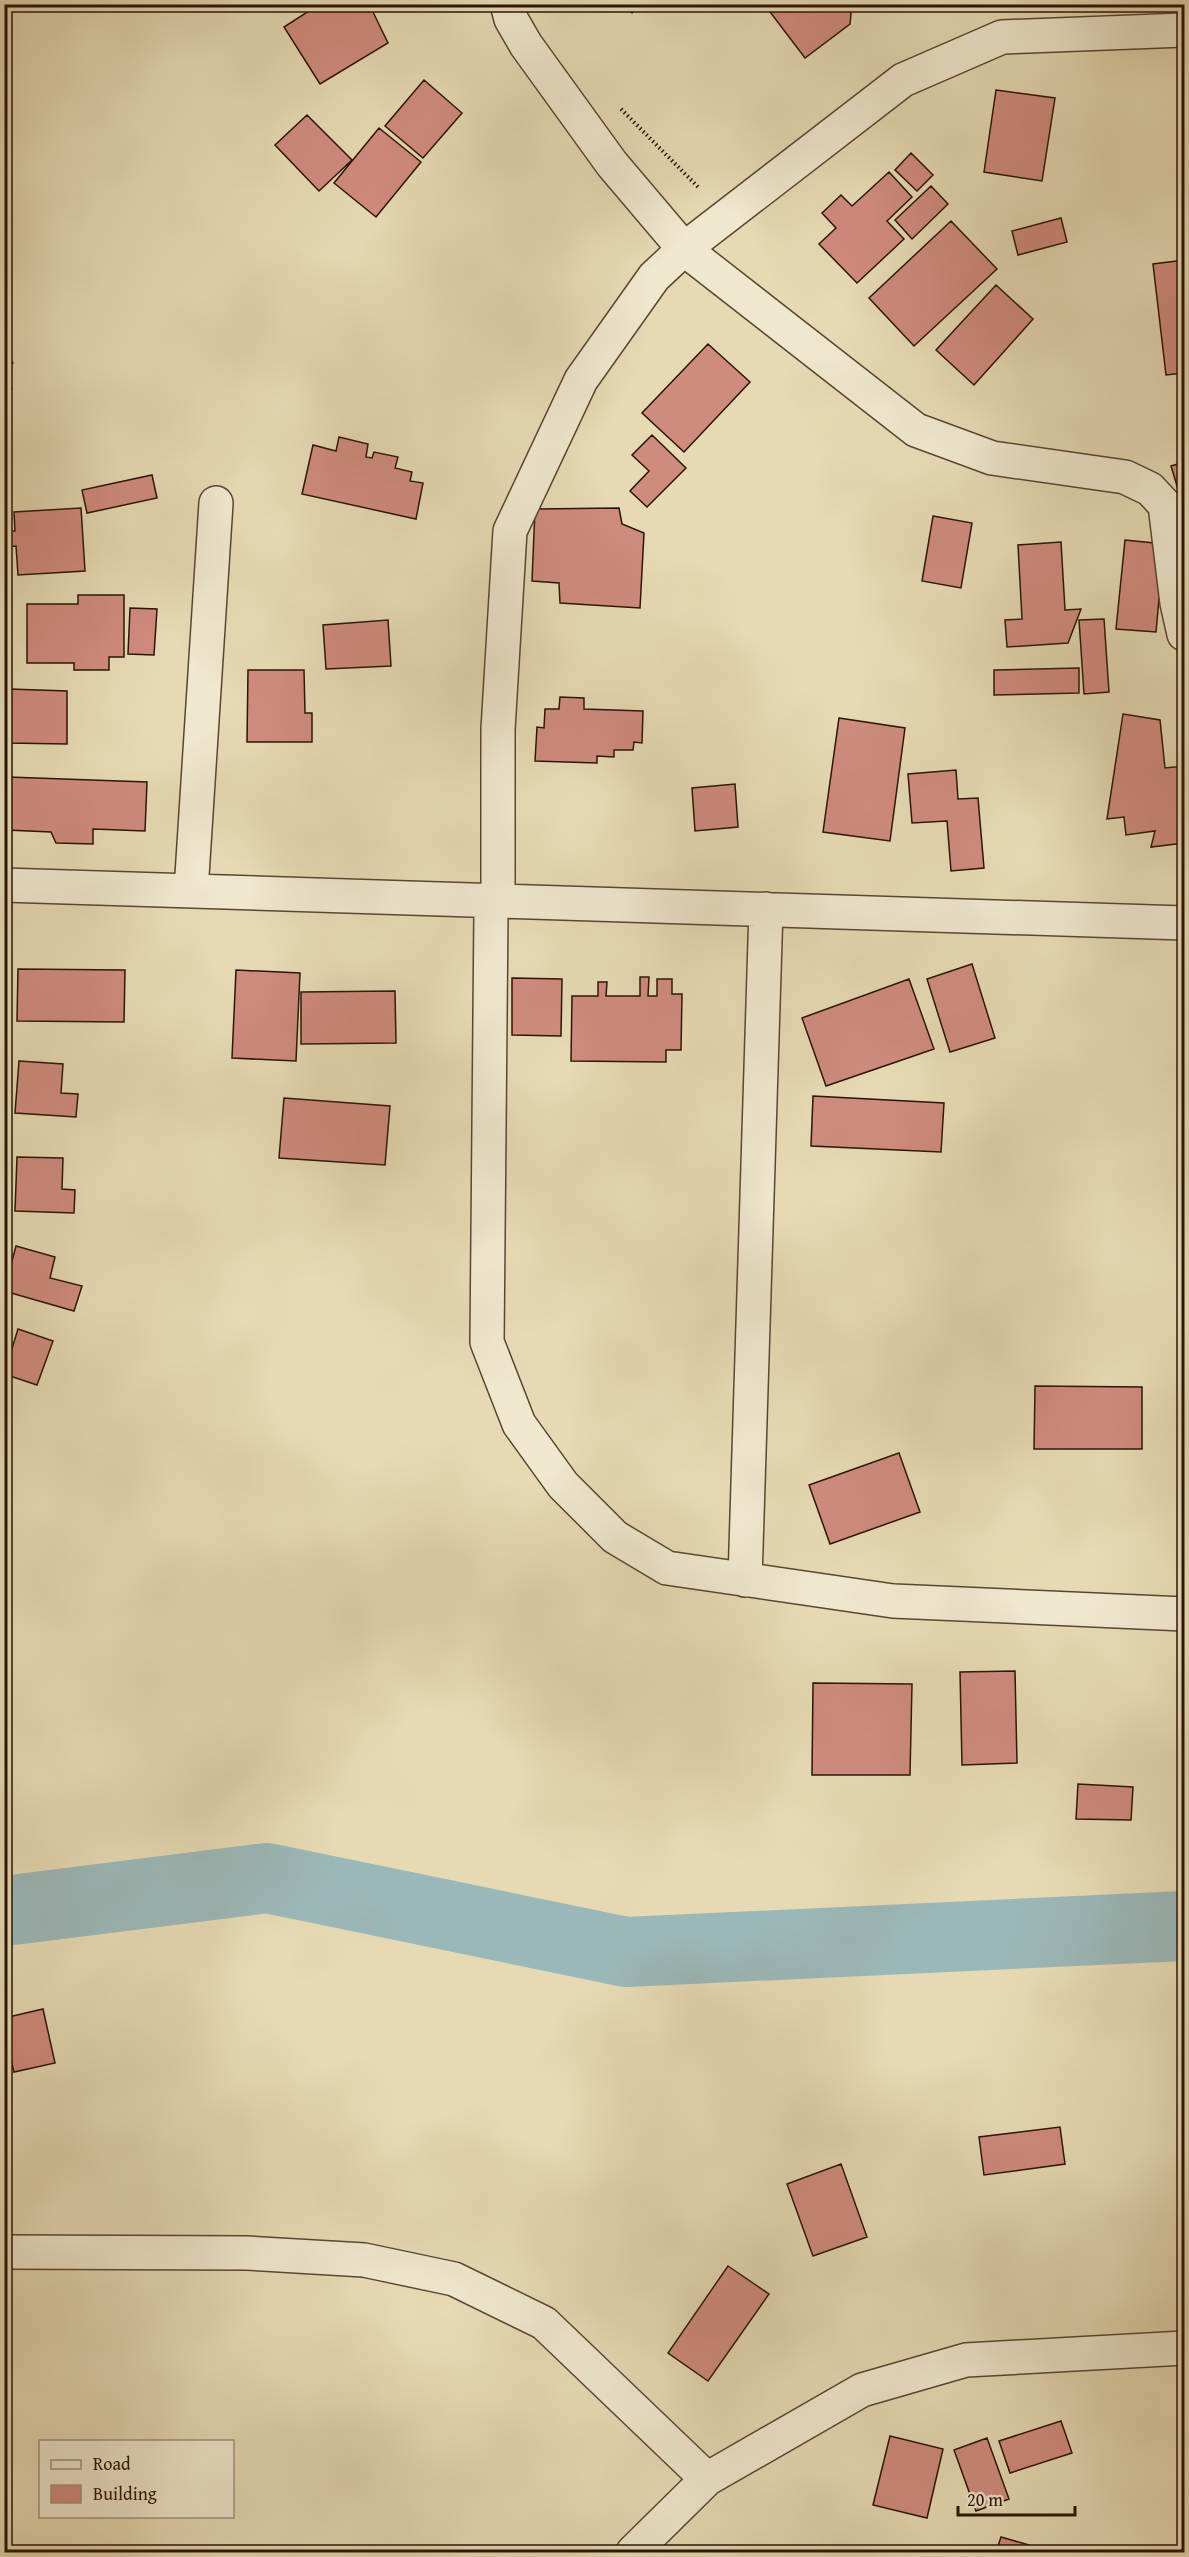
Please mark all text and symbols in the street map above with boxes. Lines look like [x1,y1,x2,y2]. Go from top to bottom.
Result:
legend [39,2440,234,2518]
text: Road [93,2450,131,2477]
scale bar [958,2479,1075,2517]
text: Building [93,2480,157,2507]
text: 20 m [967,2486,1003,2513]

